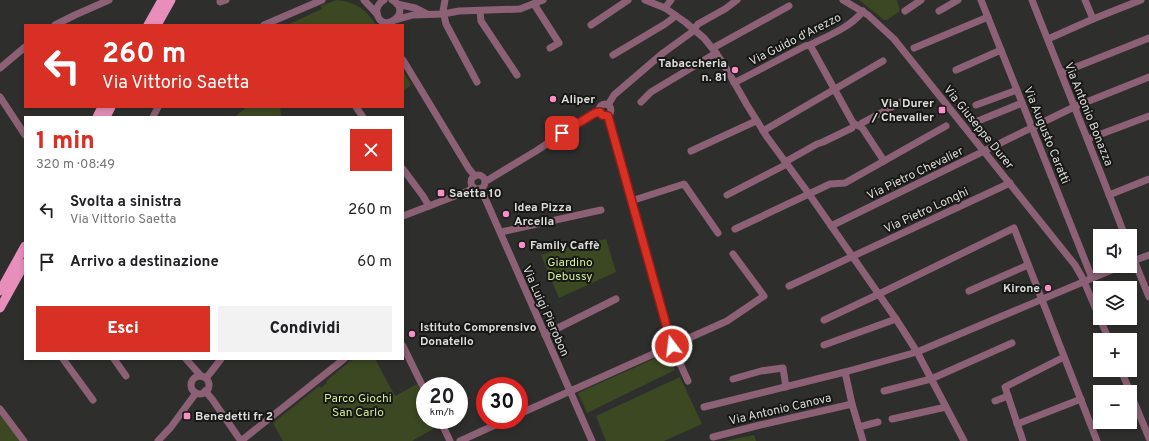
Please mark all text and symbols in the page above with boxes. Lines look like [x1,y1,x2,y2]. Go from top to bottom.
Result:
street label: Via Guido d'Arezzo [747,10,844,70]
text: 260 m [102,37,186,73]
icon: left [36,40,88,92]
place label: Tabaccheria n. 81 [658,56,727,86]
street label: Via Antonio Bonazza [1060,60,1116,169]
marker: Tabaccheria n. 81 [730,65,740,75]
text: Via Vittorio Saetta [102,72,249,95]
street label: Via Giuseppe Durer [939,82,1017,173]
street label: Via Augusto Caratti [1019,84,1073,186]
place label: Aliper [561,92,595,108]
marker: Aliper [548,94,558,104]
place label: Via Durer / Chevalier [871,96,934,126]
marker: Via Durer / Chevalier [937,105,947,115]
pin [545,116,579,150]
icon: arrive [551,122,573,144]
text: 1 min [36,127,95,157]
button: close [350,129,392,171]
street label: Via Pietro Chevalier [865,143,967,204]
text: 320 m · 08:49 [36,157,115,173]
street label: Via Pietro Longhi [881,184,971,238]
place label: Saetta 10 [449,186,502,202]
marker: Saetta 10 [436,188,446,198]
text: Svolta a sinistra [70,193,181,212]
icon: left [36,199,58,221]
place label: Idea Pizza Arcella [514,200,572,230]
text: 260 m [348,201,392,220]
marker: Idea Pizza Arcella [501,209,511,219]
text: Via Vittorio Saetta [70,212,176,228]
map controls [1093,229,1137,429]
button: sound [1093,229,1137,273]
place label: Family Caffè [530,238,600,254]
marker: Family Caffè [517,240,527,250]
icon: arrive [36,251,58,273]
text: Arrivo a destinazione [70,253,219,272]
text: 60 m [357,253,392,272]
park label: Giardino Debussy [547,255,593,285]
street label: Via Luigi Pierobon [518,264,572,359]
place label: Kirone [1003,281,1040,297]
button: layers [1093,281,1137,325]
marker: Kirone [1043,283,1053,293]
button: Esci [36,306,210,352]
button: Condividi [218,306,392,352]
place label: Istituto Comprensivo Donatello [420,320,537,350]
position arrow [651,325,693,367]
marker: Istituto Comprensivo Donatello [407,329,417,339]
button: + [1093,333,1137,377]
speed limit sign: 30 [476,377,528,429]
text: 20 [429,385,455,411]
button: − [1093,385,1137,429]
street label: Via Antonio Canova [727,390,833,430]
park label: Parco Giochi San Carlo [324,391,392,421]
text: km/h [430,406,454,419]
place label: Benedetti fr 2 [195,409,273,425]
marker: Benedetti fr 2 [182,411,192,421]

